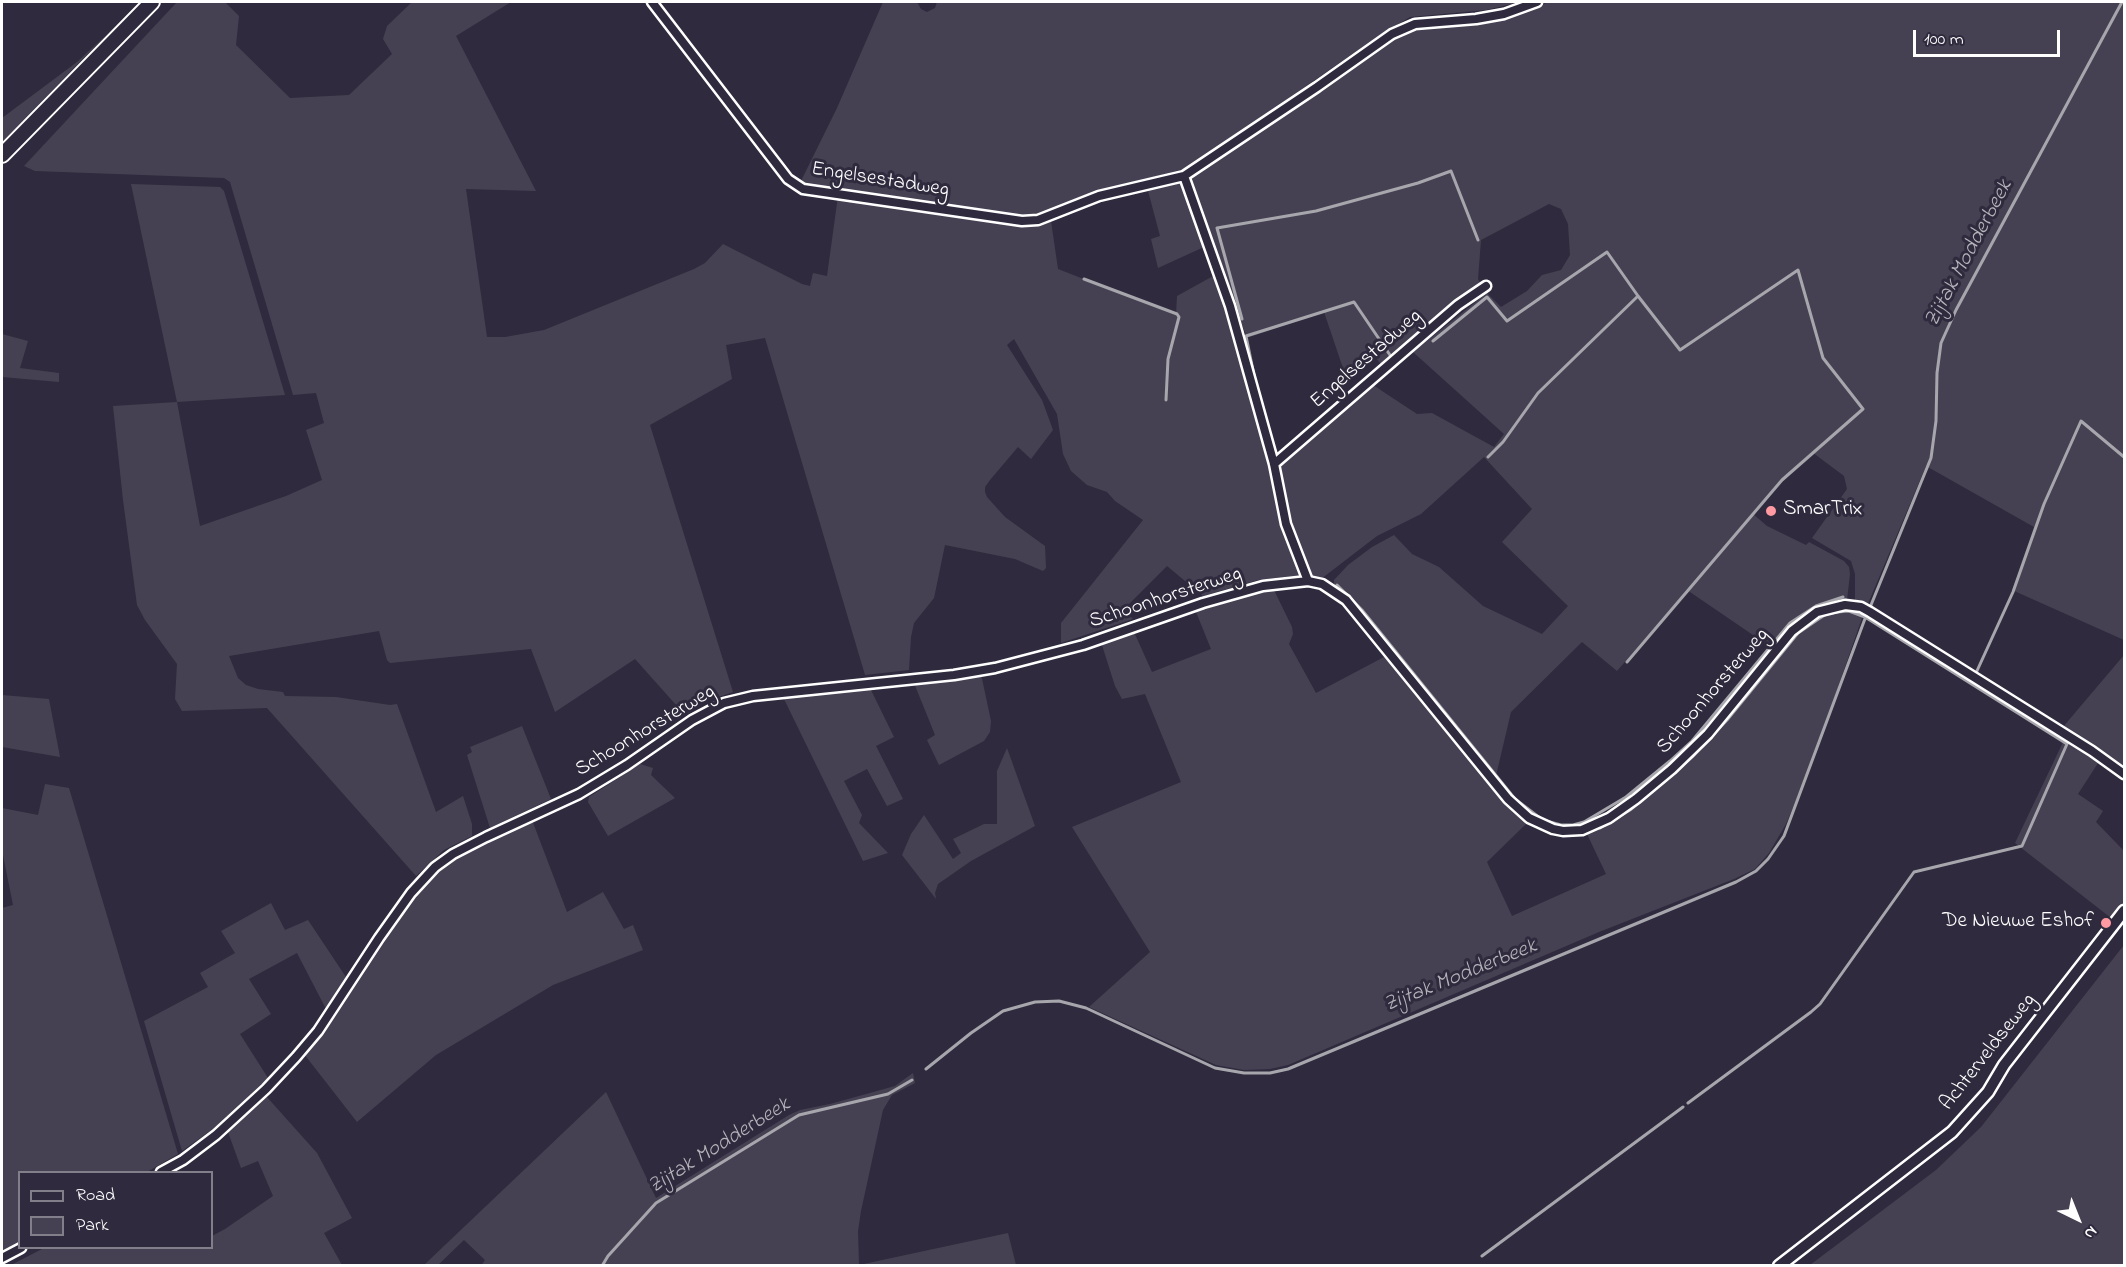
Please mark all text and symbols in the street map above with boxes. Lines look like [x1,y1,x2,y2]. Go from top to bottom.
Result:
scale bar [1916,18,2063,56]
text: 100 m [1924,27,1964,53]
street label: Engelsestadweg [809,158,951,204]
water label: Zijtak Modderbeek [1920,176,2020,332]
street label: Engelsestadweg [1306,305,1428,415]
place label: SmarTrix [1783,498,1862,524]
marker: SmarTrix [1764,504,1778,518]
street label: Schoonhorsterweg [1087,562,1245,636]
street label: Schoonhorsterweg [1652,624,1776,760]
street label: Schoonhorsterweg [572,680,720,784]
place label: De Nieuwe Eshof [1942,910,2094,936]
marker: De Nieuwe Eshof [2099,916,2113,930]
water label: Zijtak Modderbeek [1381,934,1541,1020]
street label: Achterveldseweg [1936,990,2042,1116]
water label: Zijtak Modderbeek [644,1093,796,1201]
legend [18,1171,213,1249]
text: Road [76,1183,115,1209]
north arrow [2048,1189,2108,1249]
text: Park [76,1213,109,1239]
text: N [2078,1220,2102,1245]

